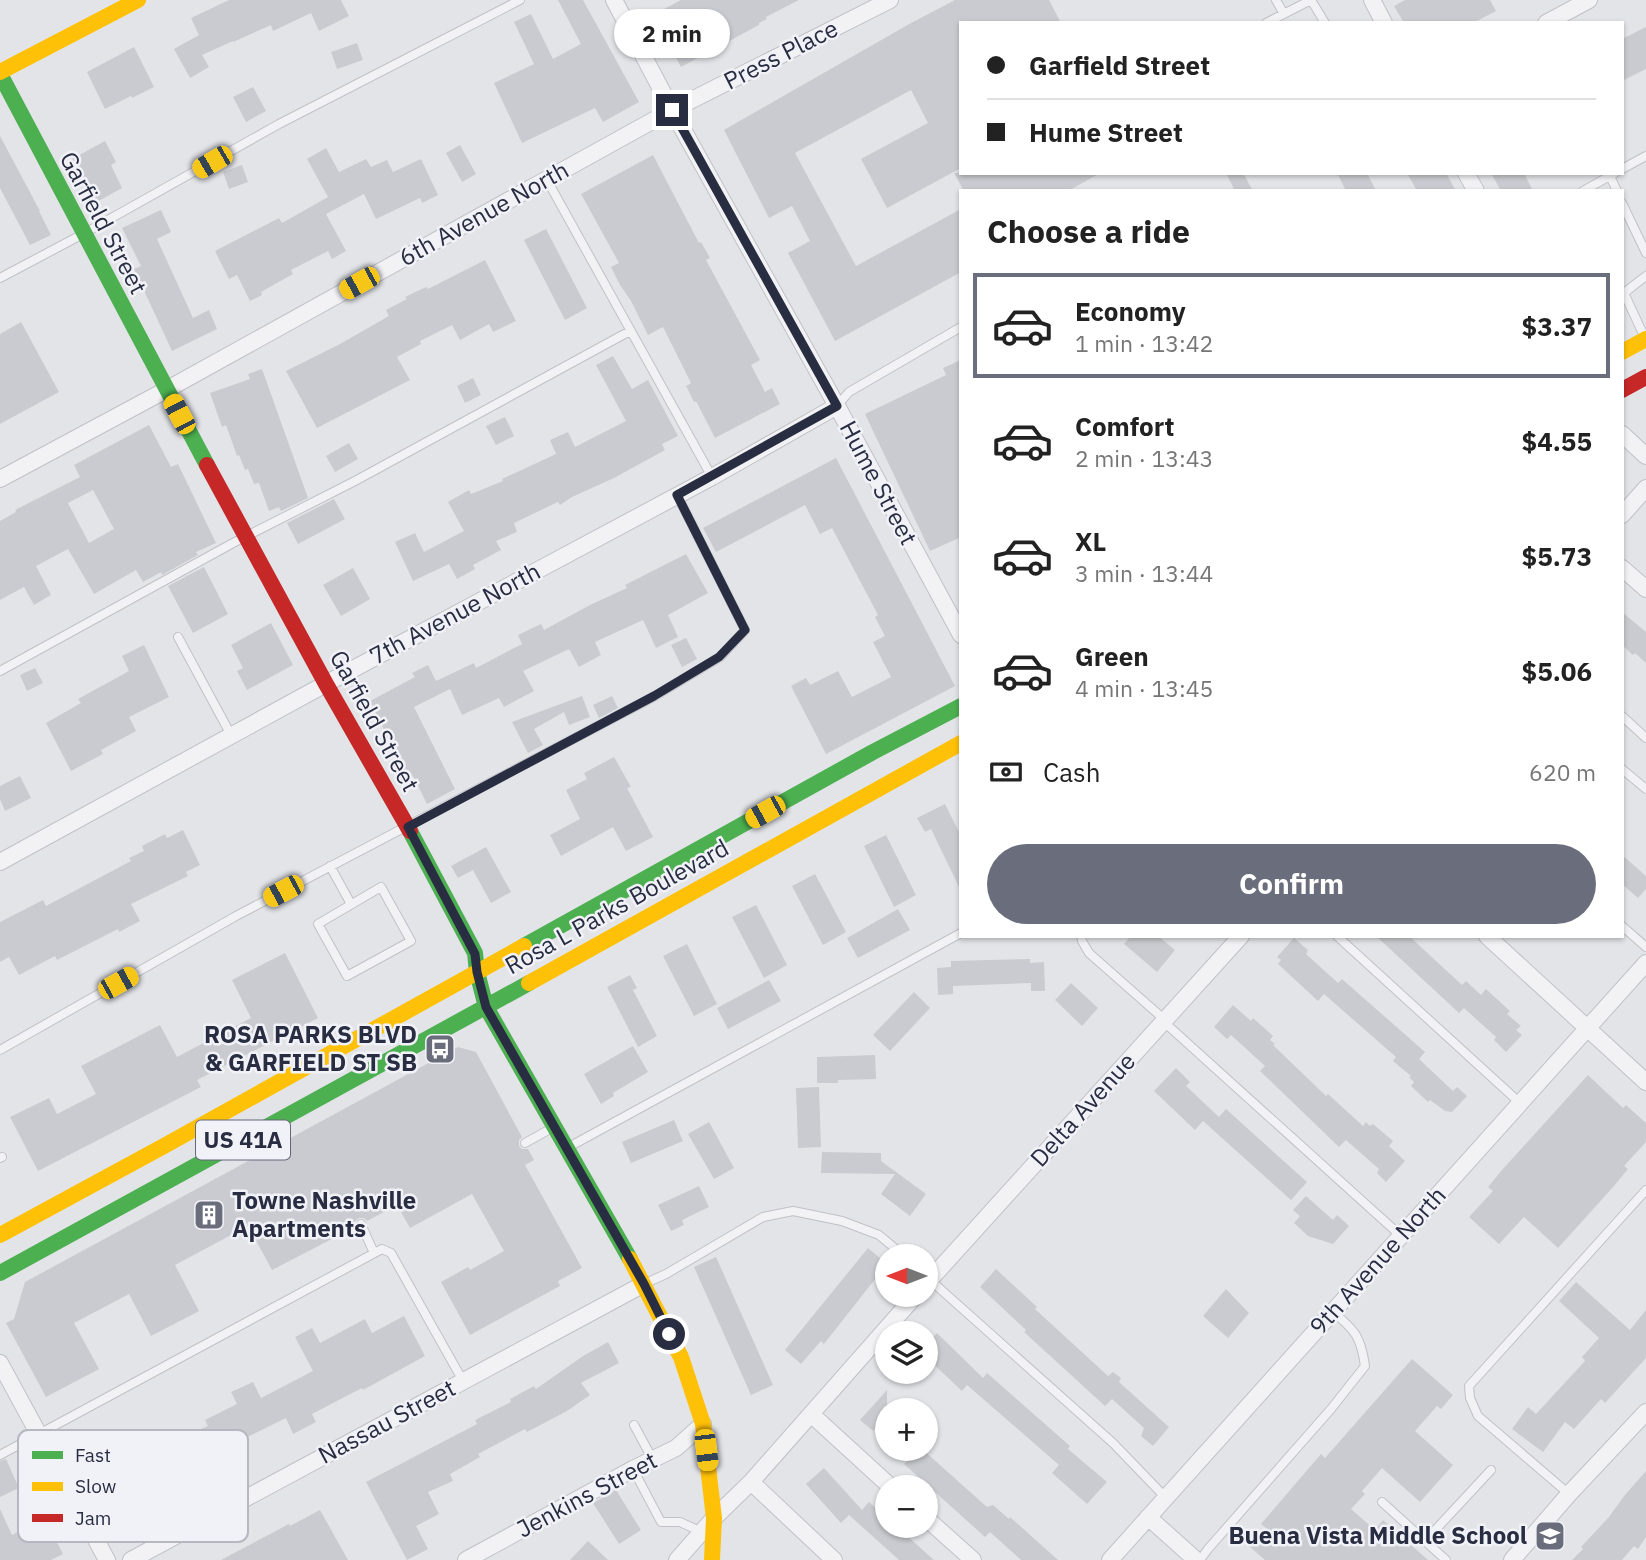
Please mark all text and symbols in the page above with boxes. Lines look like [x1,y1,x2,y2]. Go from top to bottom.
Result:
callout: 2 min [614,8,730,57]
street label: Press Place [718,12,843,97]
text: 2 min [642,18,702,48]
text: Garfield Street [1029,48,1210,82]
route end [656,94,688,126]
text: Hume Street [1029,115,1183,149]
car [189,142,236,182]
street label: Garfield Street [53,146,155,299]
street label: 6th Avenue North [393,153,574,273]
text: Choose a ride [987,210,1190,252]
car [336,264,383,302]
icon: car [991,294,1054,357]
text: Economy [1075,294,1186,328]
text: $3.37 [1522,309,1592,343]
text: 1 min · 13:42 [1075,328,1213,358]
car [160,391,199,437]
icon: car [991,409,1054,472]
text: Comfort [1075,409,1174,443]
street label: Hume Street [833,415,925,550]
text: $4.55 [1522,424,1592,458]
text: 2 min · 13:43 [1075,443,1213,473]
icon: car [991,524,1054,587]
text: XL [1075,524,1106,558]
text: $5.73 [1522,539,1592,573]
street label: 7th Avenue North [363,555,546,672]
text: 3 min · 13:44 [1075,558,1213,588]
icon: car [991,639,1054,702]
text: Green [1075,639,1149,673]
street label: Garfield Street [323,644,427,797]
text: $5.06 [1522,654,1592,688]
text: 4 min · 13:45 [1075,673,1213,703]
icon: cash [987,753,1025,791]
text: Cash [1043,755,1100,789]
text: 620 m [1529,757,1596,787]
car [742,793,789,831]
street label: Rosa L Parks Boulevard [499,831,734,981]
button: Confirm [987,844,1596,924]
car [260,872,307,910]
car [95,964,142,1002]
place label: ROSA PARKS BLVD & GARFIELD ST SB [204,1018,417,1078]
bus stop icon: ROSA PARKS BLVD & GARFIELD ST SB [423,1032,457,1066]
street label: Delta Avenue [1023,1046,1142,1173]
road number: US 41A [196,1120,290,1160]
street label: 9th Avenue North [1302,1179,1452,1341]
place label: Towne Nashville Apartments [232,1184,416,1244]
building icon: Towne Nashville Apartments [192,1198,226,1232]
north arrow [875,1244,938,1307]
map controls [875,1244,938,1538]
route start [653,1318,685,1350]
button: layers [875,1321,938,1384]
street label: Nassau Street [312,1372,461,1471]
button: + [875,1398,938,1461]
car [694,1428,719,1472]
legend [18,1430,248,1542]
text: Fast [75,1443,111,1467]
street label: Jenkins Street [511,1444,662,1545]
text: Slow [75,1474,116,1498]
button: − [875,1475,938,1538]
text: Jam [75,1506,111,1530]
place label: Buena Vista Middle School [1229,1519,1527,1551]
school or university icon: Buena Vista Middle School [1533,1519,1567,1553]

